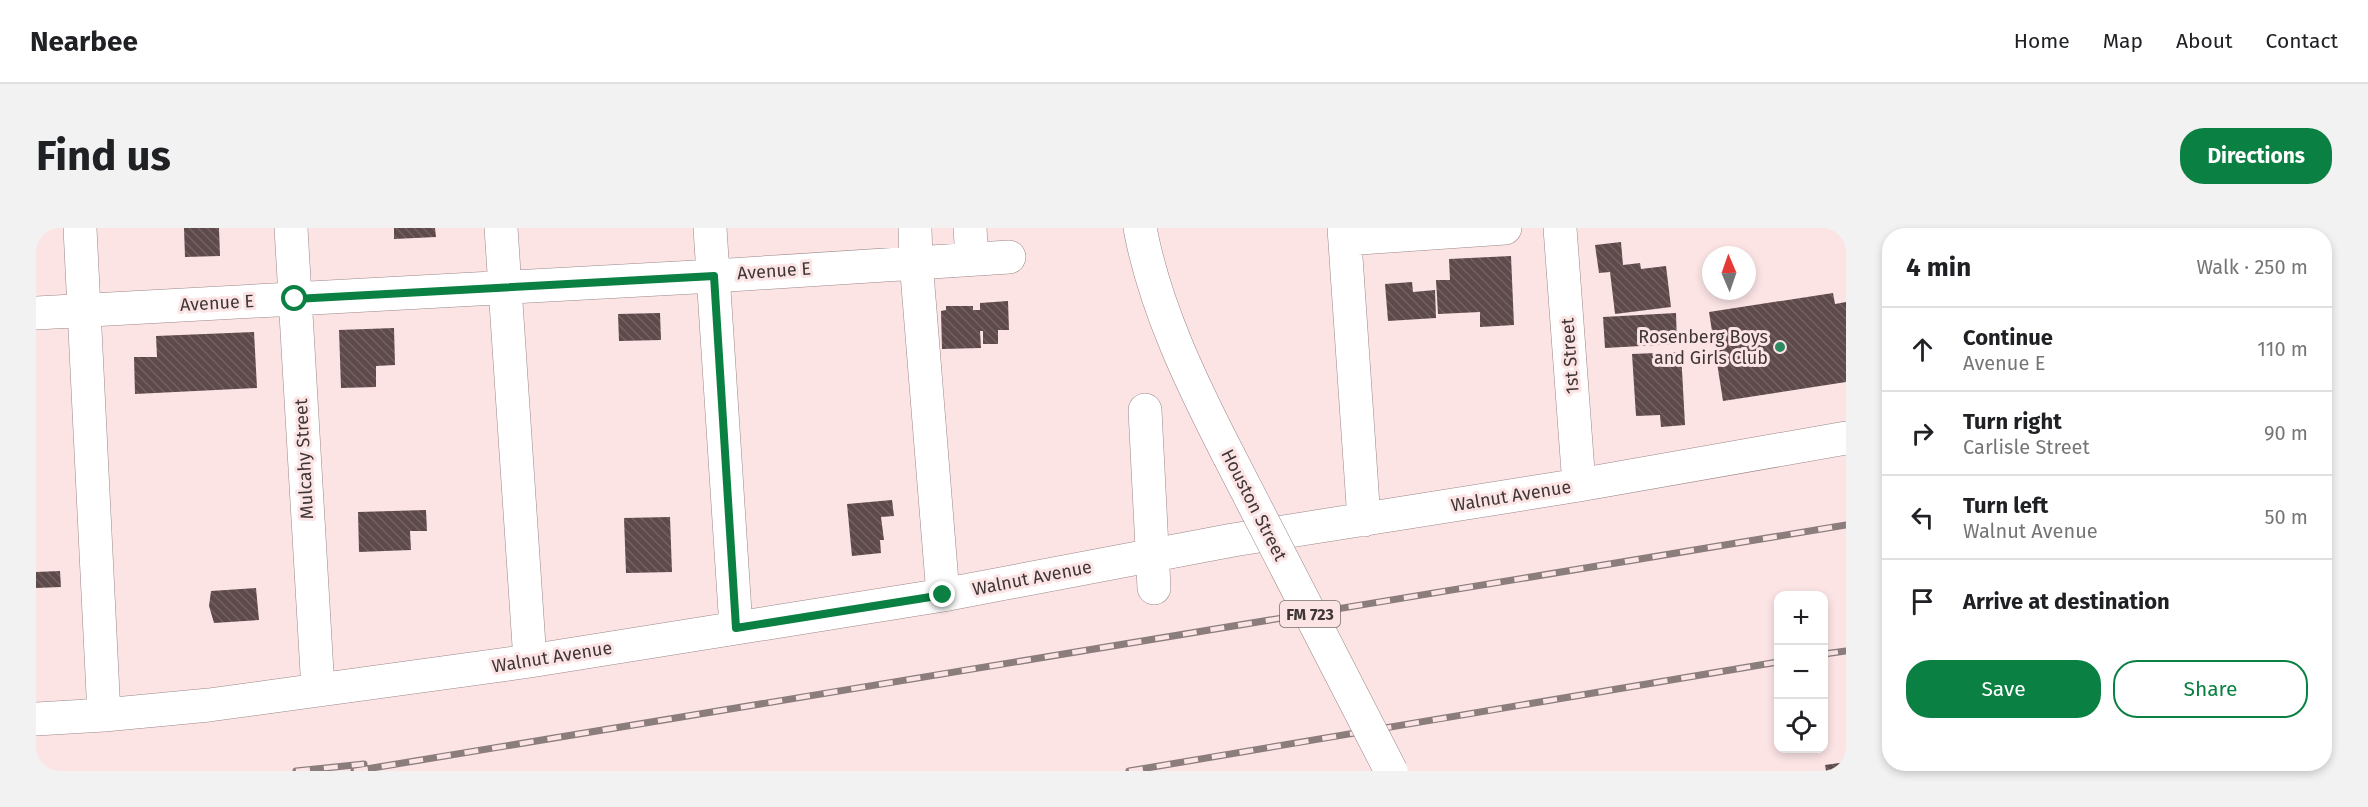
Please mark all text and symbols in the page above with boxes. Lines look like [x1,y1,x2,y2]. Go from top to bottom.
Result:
text: Nearbee [30,25,138,58]
text: Home [2014,28,2070,54]
text: Map [2103,28,2143,54]
text: About [2176,28,2233,54]
text: Contact [2266,28,2338,54]
button: Directions [2180,128,2332,184]
text: Find us [36,131,171,181]
north arrow [1702,246,1756,300]
text: 4 min [1906,252,1971,283]
text: Walk · 250 m [2196,255,2308,279]
street label: Avenue E [736,257,812,285]
route start [281,285,307,311]
street label: Avenue E [179,290,255,316]
street label: 1st Street [1556,317,1584,395]
text: Continue [1963,324,2053,351]
place label: Rosenberg Boys and Girls Club [1638,326,1768,369]
icon: ahead [1906,333,1939,366]
text: 110 m [2257,337,2308,361]
marker: Rosenberg Boys and Girls Club [1773,340,1787,354]
text: Avenue E [1963,351,2045,375]
street label: Mulcahy Street [290,398,318,520]
text: Turn right [1963,408,2062,435]
icon: right [1906,417,1939,450]
text: 90 m [2264,421,2308,445]
text: Carlisle Street [1963,435,2090,459]
street label: Houston Street [1216,445,1292,565]
street label: Walnut Avenue [1449,476,1573,516]
text: Turn left [1963,492,2048,519]
icon: left [1906,501,1939,534]
text: 50 m [2264,505,2308,529]
text: Walnut Avenue [1963,519,2098,543]
street label: Walnut Avenue [970,556,1094,600]
route end [929,581,955,607]
icon: arrive [1906,585,1939,618]
text: Arrive at destination [1963,588,2170,615]
map controls [1774,591,1828,753]
button: + [1774,591,1828,645]
road number: FM 723 [1280,601,1340,627]
street label: Walnut Avenue [490,637,614,677]
button: − [1774,645,1828,699]
button: Save [1906,660,2101,718]
button: Share [2113,660,2308,718]
button: locate [1774,699,1828,753]

